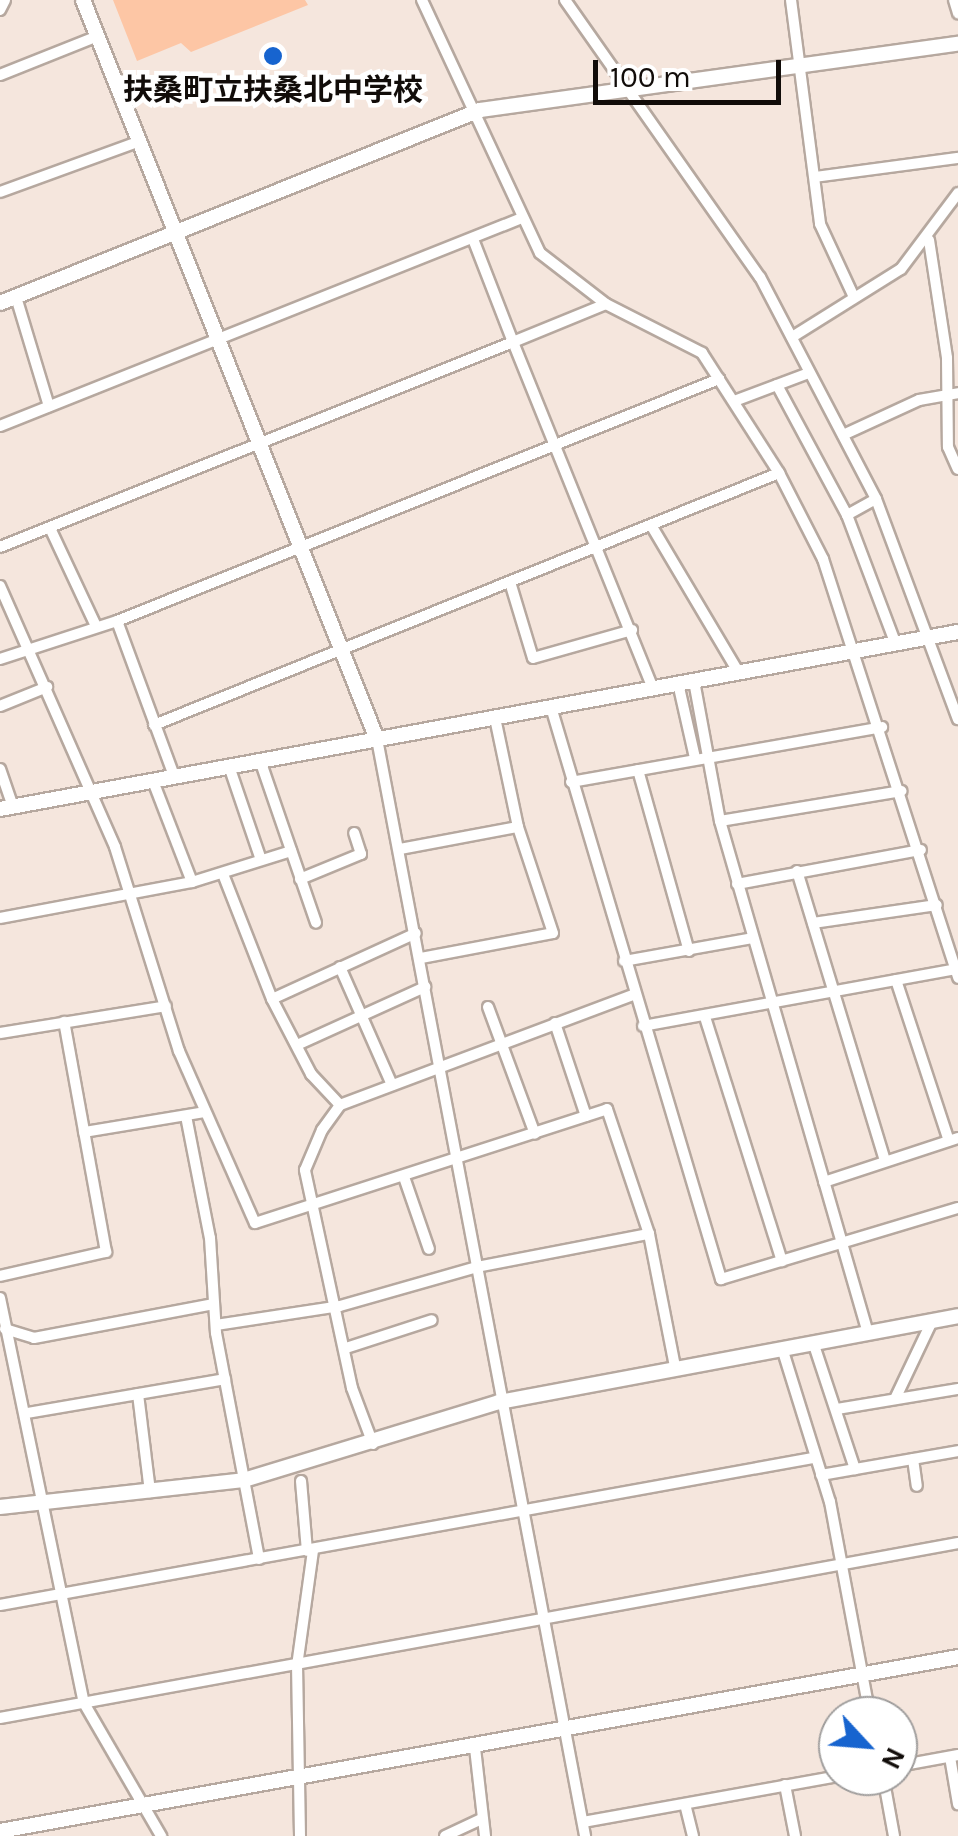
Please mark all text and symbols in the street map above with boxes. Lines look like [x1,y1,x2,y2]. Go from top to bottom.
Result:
scale bar [598,40,786,102]
marker: 扶桑町立扶桑北中学校 [262,45,284,67]
text: 100 m [610,59,691,95]
place label: 扶桑町立扶桑北中学校 [123,72,423,108]
north arrow [818,1696,918,1796]
text: N [874,1742,913,1775]

